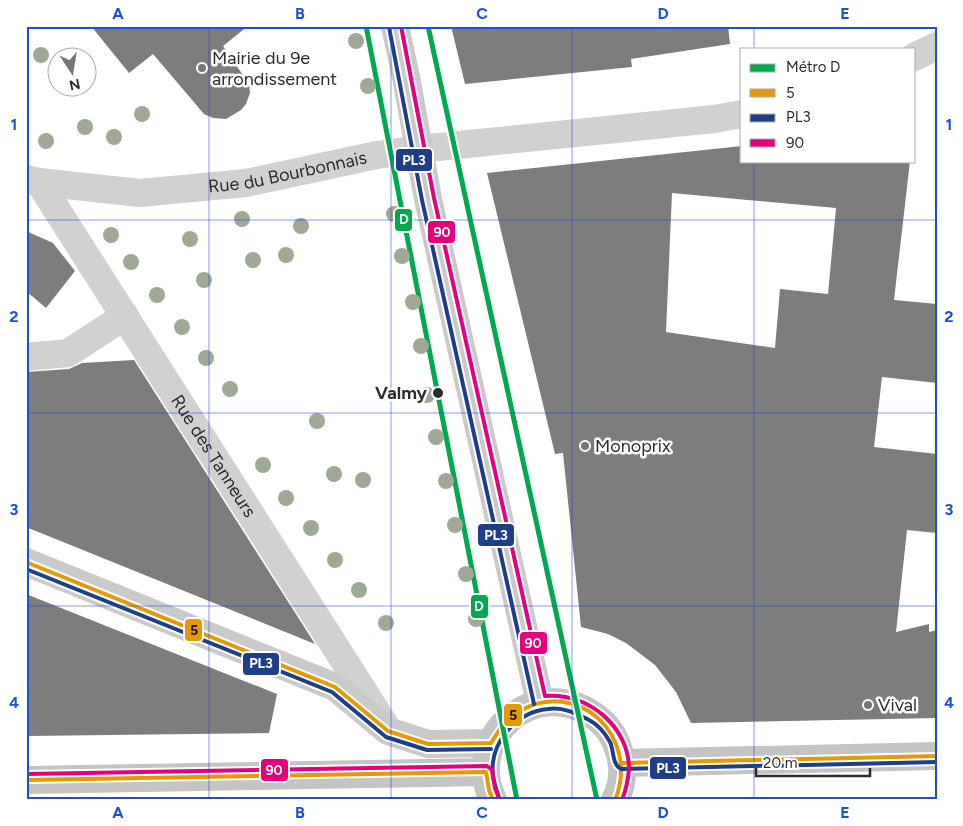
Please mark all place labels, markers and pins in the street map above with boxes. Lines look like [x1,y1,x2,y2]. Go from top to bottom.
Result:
place label: Mairie du 9e arrondissement [212,47,337,90]
marker: Mairie du 9e arrondissement [196,62,208,74]
place label: Valmy [375,382,428,404]
marker: Valmy [431,386,445,400]
place label: Monoprix [595,435,671,457]
marker: Monoprix [579,440,591,452]
place label: Vival [878,694,917,716]
marker: Vival [862,699,874,711]

